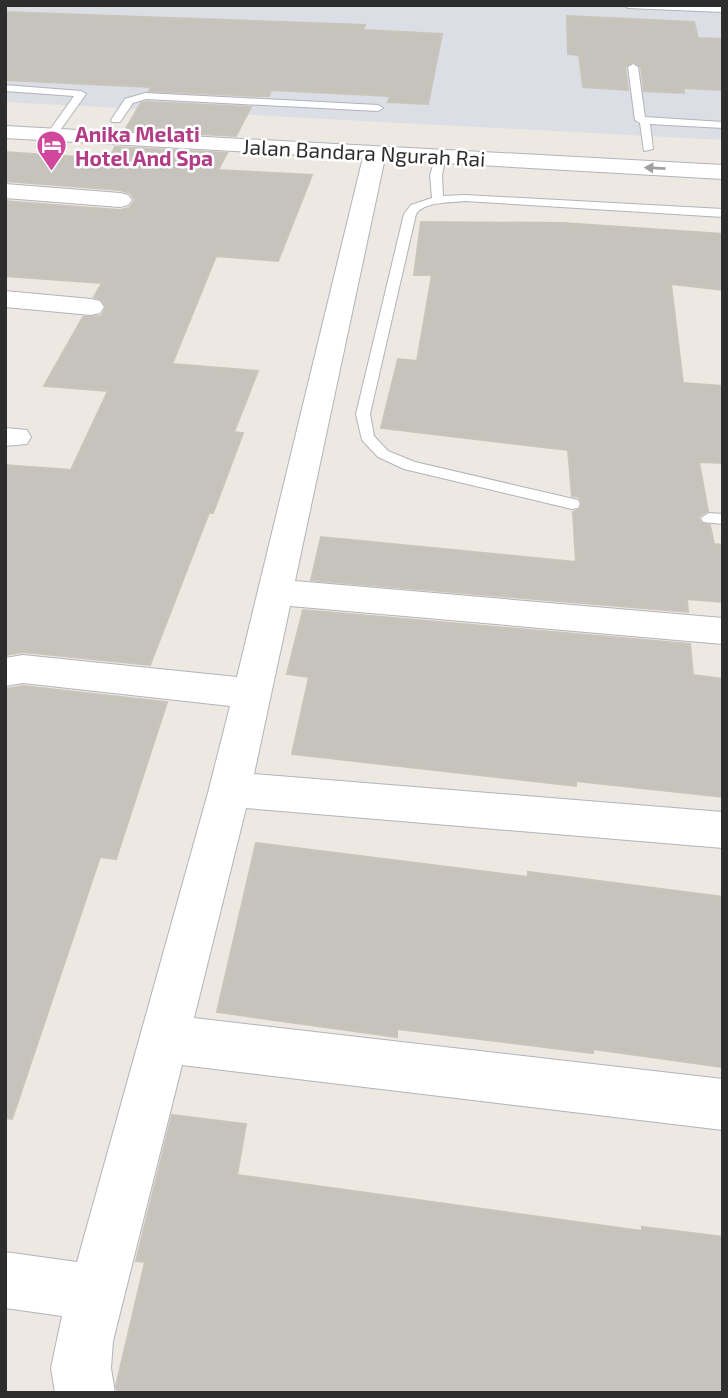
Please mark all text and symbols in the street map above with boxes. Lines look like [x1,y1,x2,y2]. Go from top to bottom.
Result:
place label: Anika Melati Hotel And Spa [75,121,213,170]
hotel icon: Anika Melati Hotel And Spa [35,128,69,172]
street label: Jalan Bandara Ngurah Rai [242,133,486,171]
one-way arrow [643,163,665,174]

